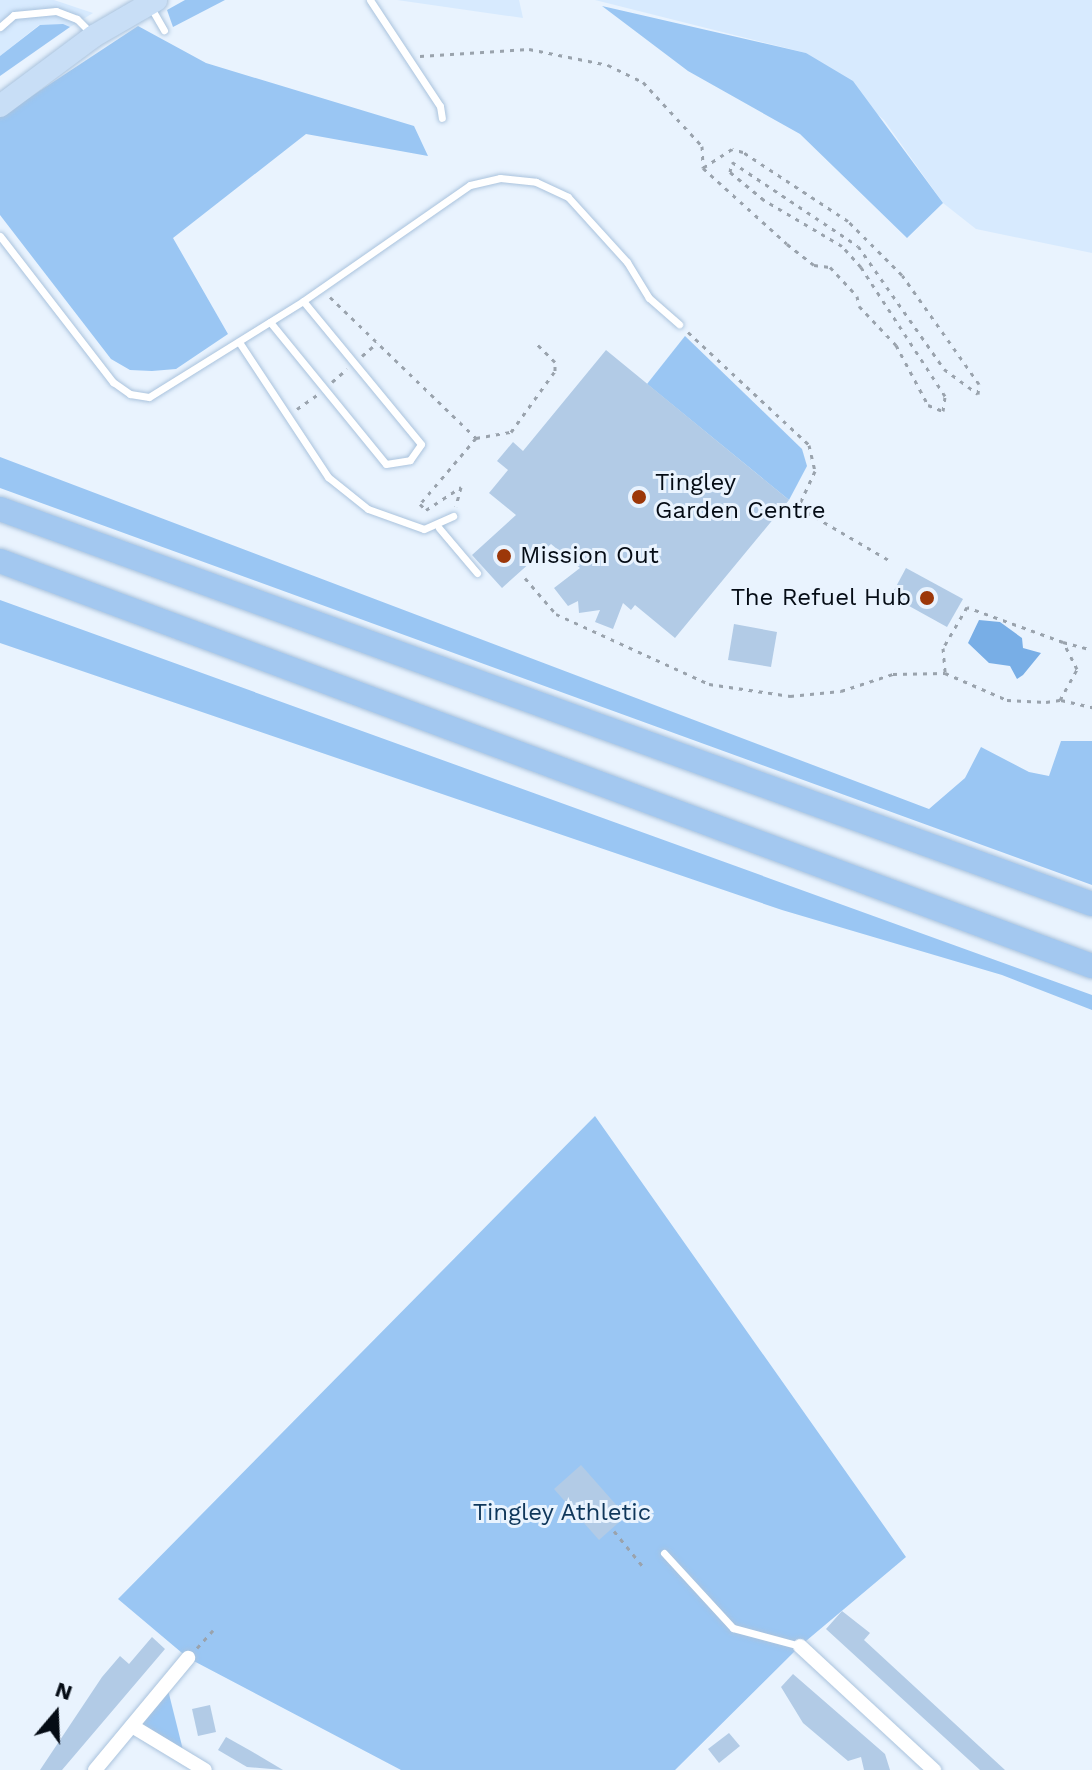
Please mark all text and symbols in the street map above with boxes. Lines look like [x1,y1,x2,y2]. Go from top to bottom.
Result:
place label: Tingley Garden Centre [655,469,826,525]
marker: Tingley Garden Centre [630,488,648,506]
place label: Mission Out [520,542,659,570]
marker: Mission Out [495,547,513,565]
place label: The Refuel Hub [730,584,911,612]
marker: The Refuel Hub [918,589,936,607]
park label: Tingley Athletic [472,1499,652,1527]
north arrow [16,1674,96,1754]
text: N [52,1676,76,1705]

